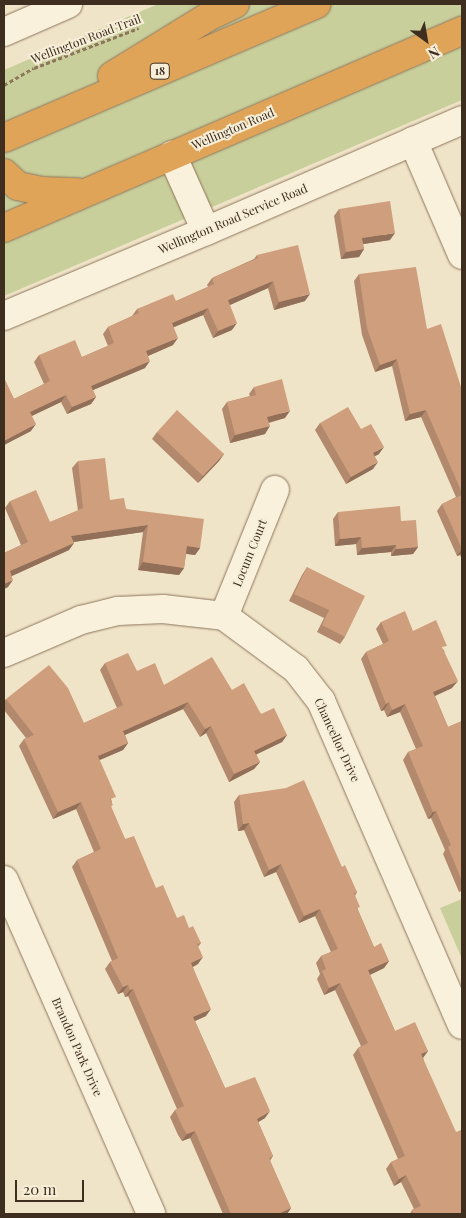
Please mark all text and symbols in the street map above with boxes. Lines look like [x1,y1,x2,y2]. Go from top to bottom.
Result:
street label: Wellington Road Trail [29,11,143,67]
north arrow [401,15,451,65]
text: N [425,42,444,64]
road number: 18 [149,62,171,80]
street label: Wellington Road [190,105,276,153]
street label: Wellington Road Service Road [156,181,310,257]
street label: Locum Court [230,517,270,589]
street label: Chancellor Drive [311,696,363,784]
street label: Brandon Park Drive [49,995,105,1099]
scale bar [18,1170,86,1202]
text: 20 m [23,1179,56,1199]

